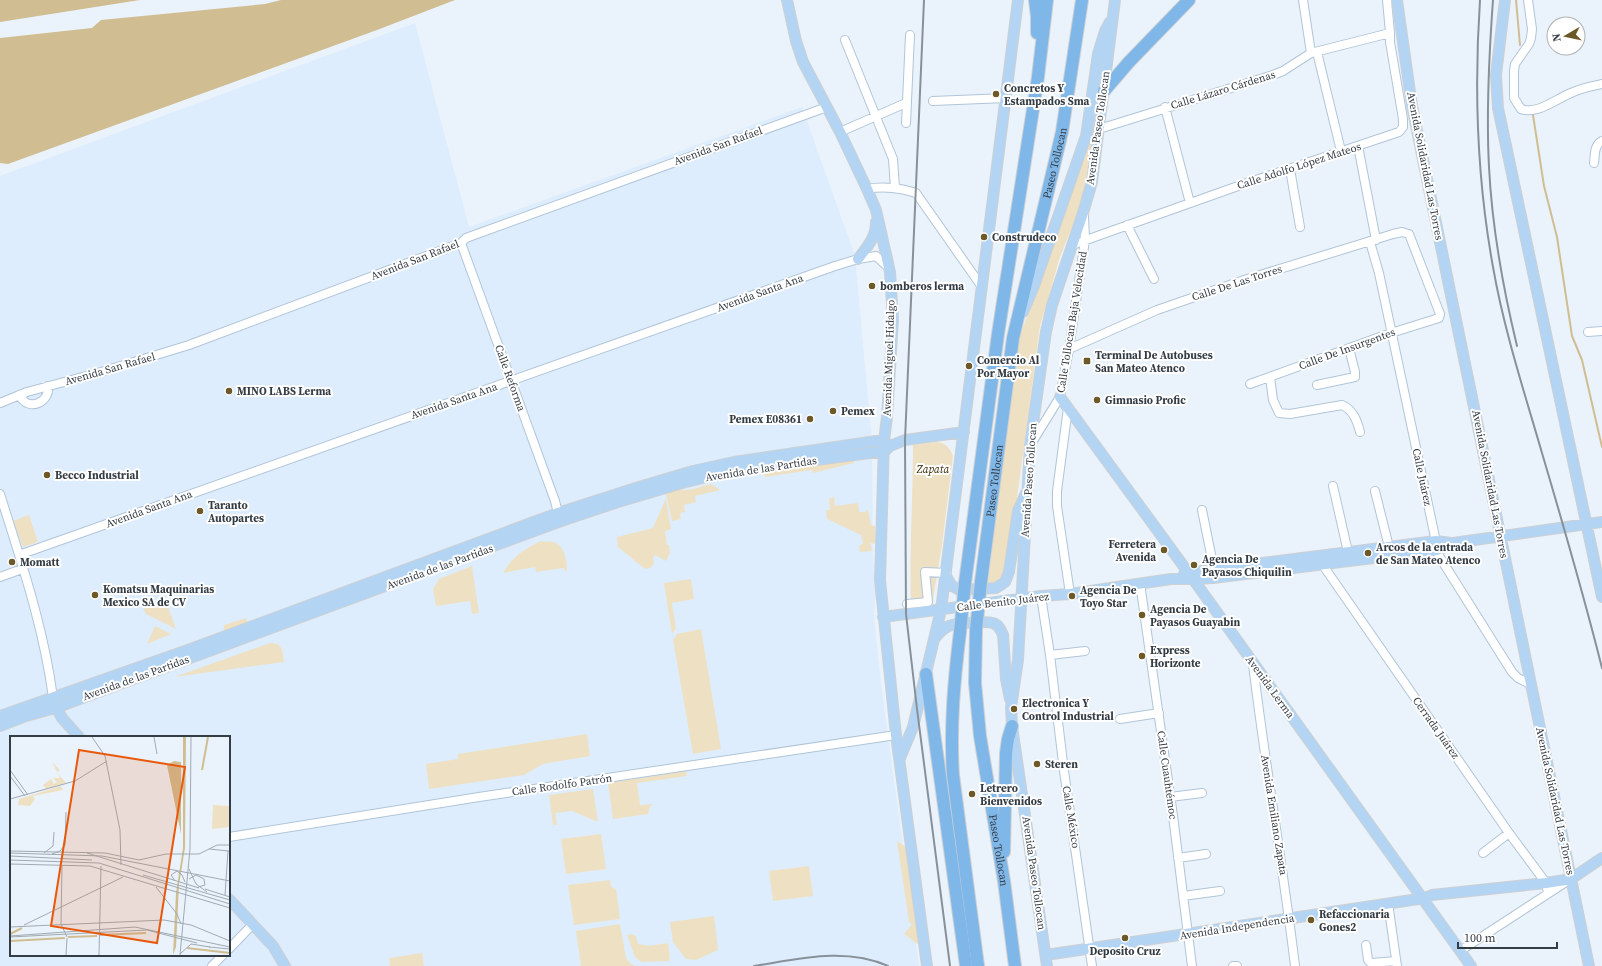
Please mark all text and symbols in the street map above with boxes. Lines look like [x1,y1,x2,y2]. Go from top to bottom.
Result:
north arrow [1546,16,1586,56]
text: N [1549,32,1565,43]
street label: Calle Lázaro Cárdenas [1169,67,1278,113]
street label: Avenida Paseo Tollocan [1083,70,1113,186]
place label: Concretos Y Estampados Sma [1004,81,1090,109]
marker: Concretos Y Estampados Sma [991,89,1001,99]
street label: Avenida Solidaridad Las Torres [1403,91,1447,242]
street label: Avenida San Rafael [672,123,764,169]
street label: Paseo Tollocan [1039,126,1070,200]
street label: Calle Adolfo López Mateos [1235,139,1363,193]
place label: Construdeco [992,230,1057,245]
marker: Construdeco [979,232,989,242]
street label: Avenida San Rafael [369,236,461,284]
street label: Calle Tollocan Baja Velocidad [1053,249,1091,394]
street label: Calle De Las Torres [1190,261,1284,305]
street label: Avenida Santa Ana [715,270,806,316]
place label: bomberos lerma [880,279,964,294]
marker: bomberos lerma [867,281,877,291]
street label: Avenida Miguel Hidalgo [879,299,899,417]
street label: Calle De Insurgentes [1297,325,1397,373]
street label: Calle Reforma [491,343,529,414]
place label: Terminal De Autobuses San Mateo Atenco [1095,348,1213,376]
street label: Avenida San Rafael [63,349,157,389]
place label: Comercio Al Por Mayor [977,353,1040,381]
marker: Terminal De Autobuses San Mateo Atenco [1082,356,1092,366]
marker: Comercio Al Por Mayor [964,361,974,371]
street label: Avenida Santa Ana [409,379,500,423]
place label: MINO LABS Lerma [237,384,331,399]
marker: MINO LABS Lerma [224,386,234,396]
place label: Gimnasio Profic [1105,393,1186,408]
marker: Gimnasio Profic [1092,395,1102,405]
place label: Pemex [841,404,875,419]
marker: Pemex [828,406,838,416]
street label: Avenida Solidaridad Las Torres [1468,409,1512,560]
place label: Pemex E08361 [729,412,802,427]
marker: Pemex E08361 [805,414,815,424]
street label: Avenida Paseo Tollocan [1018,422,1041,538]
street label: Paseo Tollocan [982,443,1006,518]
street label: Calle Juárez [1409,447,1435,507]
street label: Avenida de las Partidas [704,453,818,485]
park label: Zapata [916,462,949,477]
place label: Becco Industrial [55,468,139,483]
marker: Becco Industrial [42,470,52,480]
street label: Avenida Santa Ana [104,486,195,532]
place label: Taranto Autopartes [208,498,264,526]
marker: Taranto Autopartes [195,506,205,516]
place label: Ferretera Avenida [1108,537,1156,565]
place label: Arcos de la entrada de San Mateo Atenco [1376,540,1481,568]
street label: Avenida de las Partidas [385,541,496,593]
marker: Ferretera Avenida [1159,545,1169,555]
marker: Arcos de la entrada de San Mateo Atenco [1363,548,1373,558]
place label: Agencia De Payasos Chiquilin [1202,552,1292,580]
place label: Momatt [20,555,60,570]
marker: Momatt [7,557,17,567]
marker: Agencia De Payasos Chiquilin [1189,560,1199,570]
place label: Komatsu Maquinarias Mexico SA de CV [103,582,214,610]
place label: Agencia De Toyo Star [1080,583,1137,611]
street label: Calle Benito Juárez [956,589,1050,615]
marker: Komatsu Maquinarias Mexico SA de CV [90,590,100,600]
marker: Agencia De Toyo Star [1067,591,1077,601]
place label: Agencia De Payasos Guayabin [1150,602,1241,630]
marker: Agencia De Payasos Guayabin [1137,610,1147,620]
place label: Express Horizonte [1150,643,1201,671]
marker: Express Horizonte [1137,651,1147,661]
street label: Avenida de las Partidas [81,652,192,704]
street label: Avenida Lerma [1242,653,1298,722]
street label: Cerrada Juárez [1409,694,1463,762]
place label: Electronica Y Control Industrial [1022,696,1114,724]
marker: Electronica Y Control Industrial [1009,704,1019,714]
street label: Avenida Solidaridad Las Torres [1532,726,1578,877]
street label: Calle Cuauhtémoc [1153,730,1181,821]
inset map [10,736,230,956]
street label: Avenida Emiliano Zapata [1257,754,1291,877]
place label: Steren [1045,757,1078,772]
marker: Steren [1032,759,1042,769]
street label: Calle Rodolfo Patrón [511,770,613,799]
place label: Letrero Bienvenidos [980,781,1042,809]
street label: Calle México [1059,785,1083,849]
marker: Letrero Bienvenidos [967,789,977,799]
street label: Paseo Tollocan [986,813,1012,887]
street label: Avenida Paseo Tollocan [1019,815,1049,931]
place label: Refaccionaria Gones2 [1319,907,1390,935]
street label: Avenida Independencia [1179,910,1296,943]
marker: Refaccionaria Gones2 [1306,915,1316,925]
scale bar [1458,924,1557,950]
text: 100 m [1464,930,1496,946]
marker: Deposito Cruz [1120,933,1130,943]
place label: Deposito Cruz [1089,944,1161,959]

